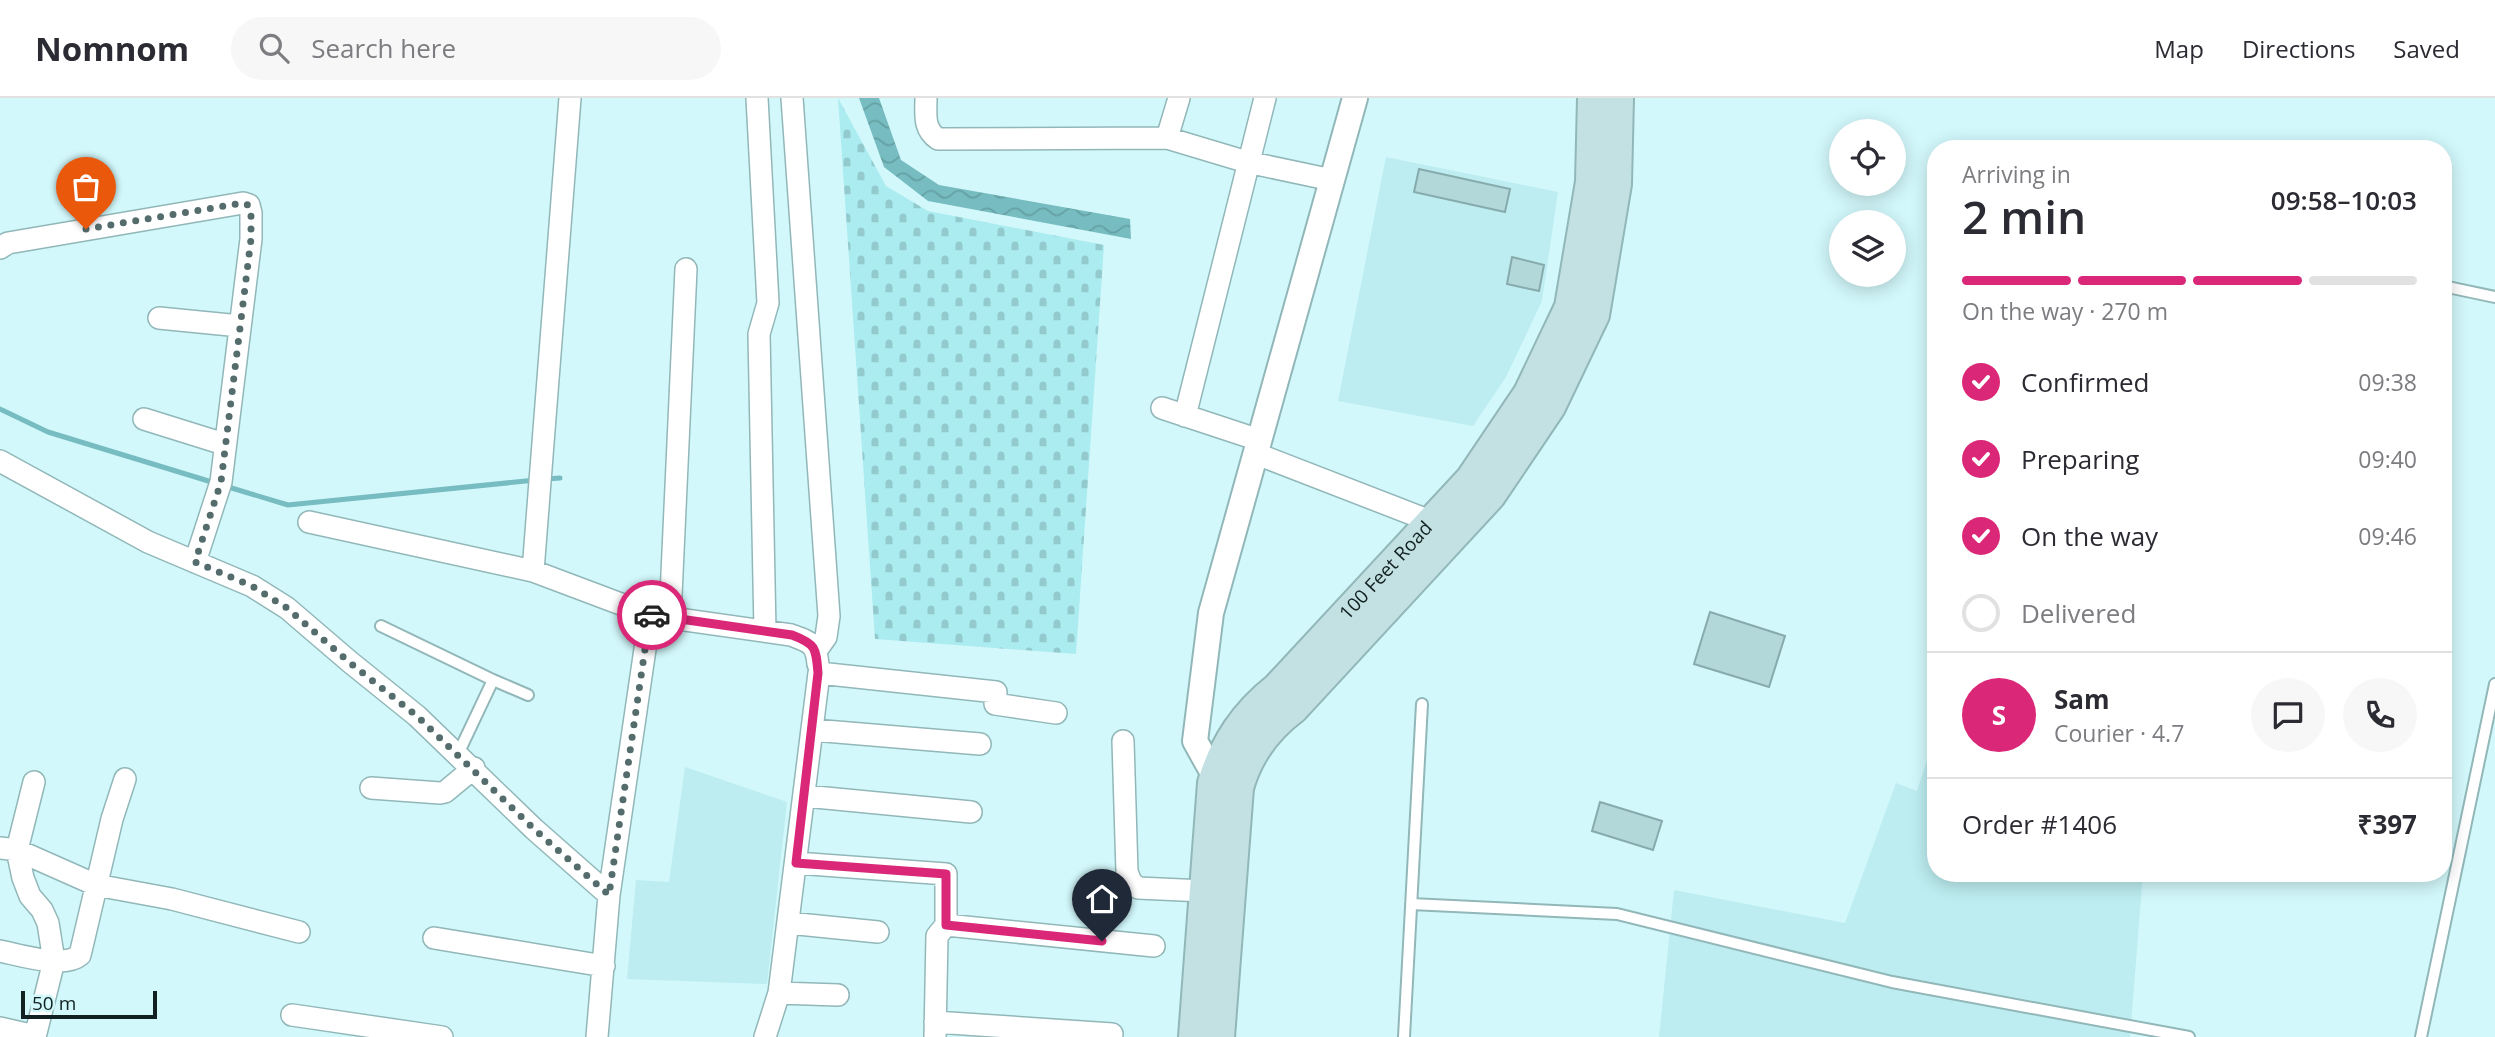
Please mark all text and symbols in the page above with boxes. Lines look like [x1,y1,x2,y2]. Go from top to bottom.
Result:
search box [231,17,721,80]
text: Nomnom [35,26,189,71]
icon: search [255,29,293,67]
text: Search here [311,30,456,66]
text: Map [2154,32,2204,65]
text: Directions [2242,32,2355,65]
text: Saved [2393,32,2460,65]
map controls [1829,119,1906,287]
button: locate [1829,119,1906,196]
pin [56,157,116,229]
text: Arriving in [1962,158,2071,190]
icon: bag [67,168,105,206]
text: 09:58–10:03 [2271,182,2417,218]
text: 2 min [1962,185,2086,247]
button: layers [1829,210,1906,287]
text: On the way · 270 m [1962,295,2168,327]
icon: check [1962,363,2000,401]
text: Confirmed [2021,364,2149,400]
text: 09:38 [2358,366,2417,398]
icon: check [1962,440,2000,478]
text: Preparing [2021,441,2139,477]
text: 09:40 [2358,443,2417,475]
street label: 100 Feet Road [1333,515,1438,625]
icon: check [1962,517,2000,555]
text: On the way [2021,518,2158,554]
text: 09:46 [2358,520,2417,552]
courier [617,580,687,650]
text: Delivered [2021,595,2136,631]
icon: car [633,596,671,634]
button: chat [2251,678,2325,752]
button: phone [2343,678,2417,752]
text: Sam [2054,681,2110,717]
text: S [1992,697,2006,733]
text: Courier · 4.7 [2054,717,2184,749]
text: Order #1406 [1962,806,2117,842]
text: ₹397 [2358,806,2417,842]
pin [1072,869,1132,941]
icon: home [1083,880,1121,918]
scale bar [21,988,158,1020]
text: 50 m [32,990,76,1016]

